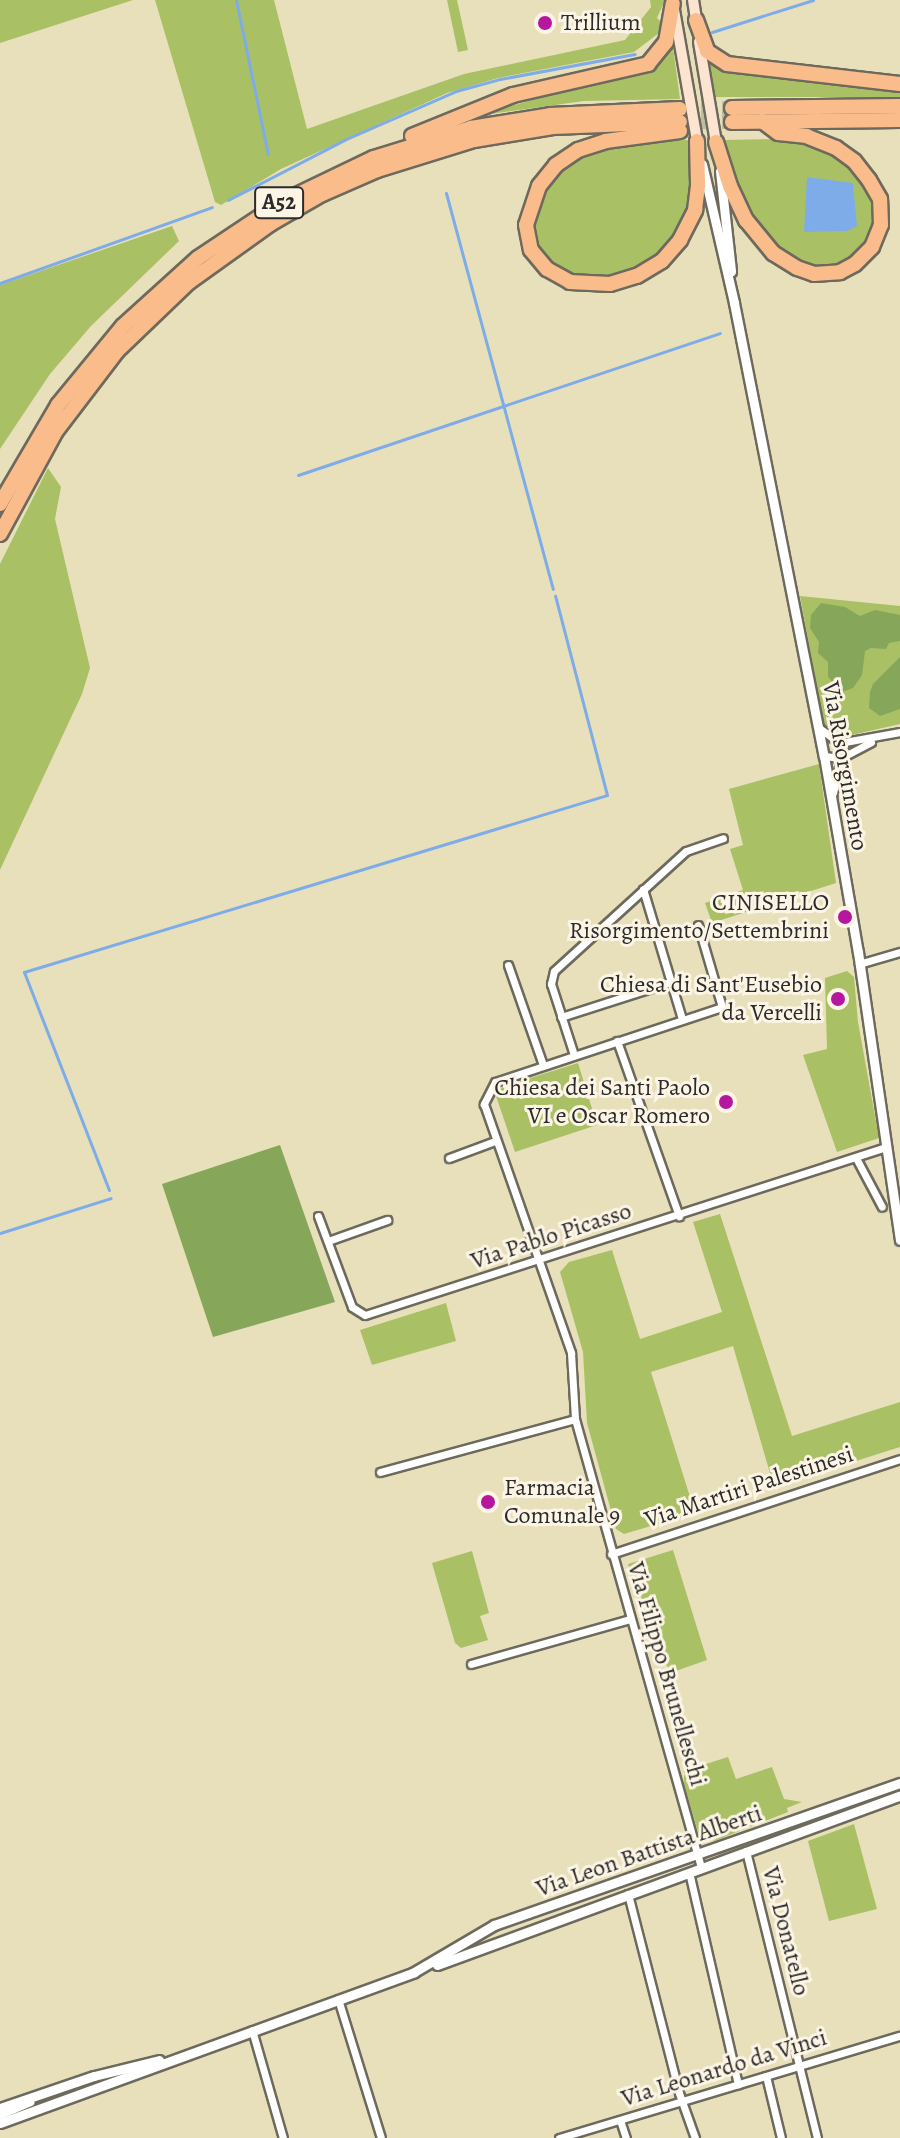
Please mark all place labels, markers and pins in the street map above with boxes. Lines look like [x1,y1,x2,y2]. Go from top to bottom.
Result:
place label: Trillium [561,9,641,37]
marker: Trillium [536,14,554,32]
place label: CINISELLO Risorgimento/Settembrini [569,889,829,945]
marker: CINISELLO Risorgimento/Settembrini [836,908,854,926]
place label: Chiesa di Sant'Eusebio da Vercelli [600,971,822,1027]
marker: Chiesa di Sant'Eusebio da Vercelli [829,990,847,1008]
place label: Chiesa dei Santi Paolo VI e Oscar Romero [494,1074,710,1130]
marker: Chiesa dei Santi Paolo VI e Oscar Romero [717,1093,735,1111]
place label: Farmacia Comunale 9 [504,1474,620,1530]
marker: Farmacia Comunale 9 [479,1493,497,1511]

